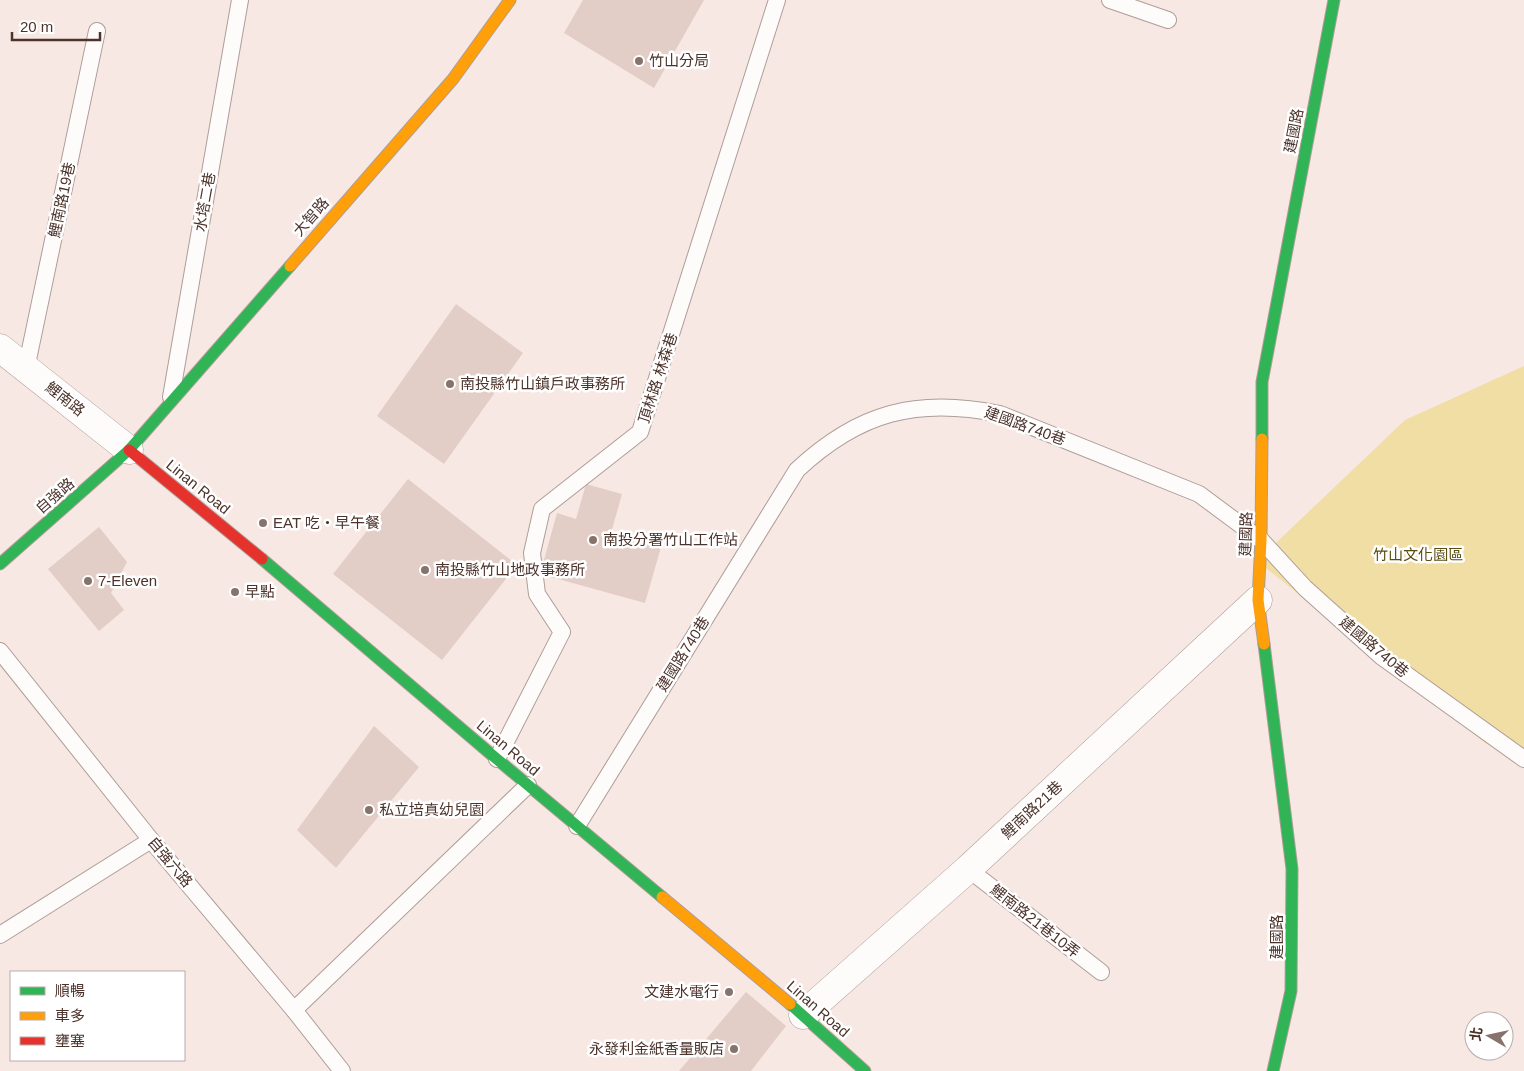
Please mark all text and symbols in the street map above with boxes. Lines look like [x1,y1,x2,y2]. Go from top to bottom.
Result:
scale bar [12,10,100,42]
text: 20 m [20,18,53,35]
place label: 竹山分局 [649,52,709,69]
marker: 竹山分局 [633,55,645,67]
street label: 建國路 [1281,107,1306,155]
street label: 鯉南路19巷 [45,161,78,239]
street label: 水塔二巷 [191,171,218,233]
street label: 大智路 [289,194,332,239]
street label: 頂林路 林森巷 [635,330,680,425]
place label: 南投縣竹山鎮戶政事務所 [460,375,625,392]
street label: 鯉南路 [42,378,88,419]
marker: 南投縣竹山鎮戶政事務所 [444,378,456,390]
street label: 建國路740巷 [982,403,1068,448]
street label: Linan Road [163,456,233,517]
street label: 自強路 [32,474,77,517]
street label: 建國路 [1236,511,1255,557]
place label: EAT 吃‧早午餐 [273,514,380,531]
marker: EAT 吃‧早午餐 [257,517,269,529]
place label: 南投分署竹山工作站 [603,531,738,548]
marker: 南投分署竹山工作站 [587,534,599,546]
park label: 竹山文化園區 [1373,546,1463,563]
place label: 南投縣竹山地政事務所 [435,561,585,578]
marker: 南投縣竹山地政事務所 [419,564,431,576]
place label: 7-Eleven [98,572,157,589]
marker: 7-Eleven [82,575,94,587]
place label: 早點 [245,583,275,600]
marker: 早點 [229,586,241,598]
street label: 建國路740巷 [653,613,712,694]
street label: 建國路740巷 [1336,613,1412,680]
street label: Linan Road [473,716,543,779]
street label: 鯉南路21巷 [998,777,1065,842]
place label: 私立培真幼兒園 [379,801,484,818]
marker: 私立培真幼兒園 [363,804,375,816]
street label: 自強六路 [145,833,196,890]
street label: 鯉南路21巷10弄 [987,881,1083,961]
street label: 建國路 [1268,914,1285,960]
legend [10,971,185,1061]
street label: Linan Road [784,977,853,1040]
text: 順暢 [55,982,85,999]
place label: 文建水電行 [644,983,719,1000]
marker: 文建水電行 [723,986,735,998]
text: 車多 [55,1007,85,1024]
north arrow [1464,1011,1514,1061]
text: 北 [1467,1026,1485,1042]
text: 壅塞 [55,1032,85,1049]
place label: 永發利金紙香量販店 [589,1040,724,1057]
marker: 永發利金紙香量販店 [728,1043,740,1055]

